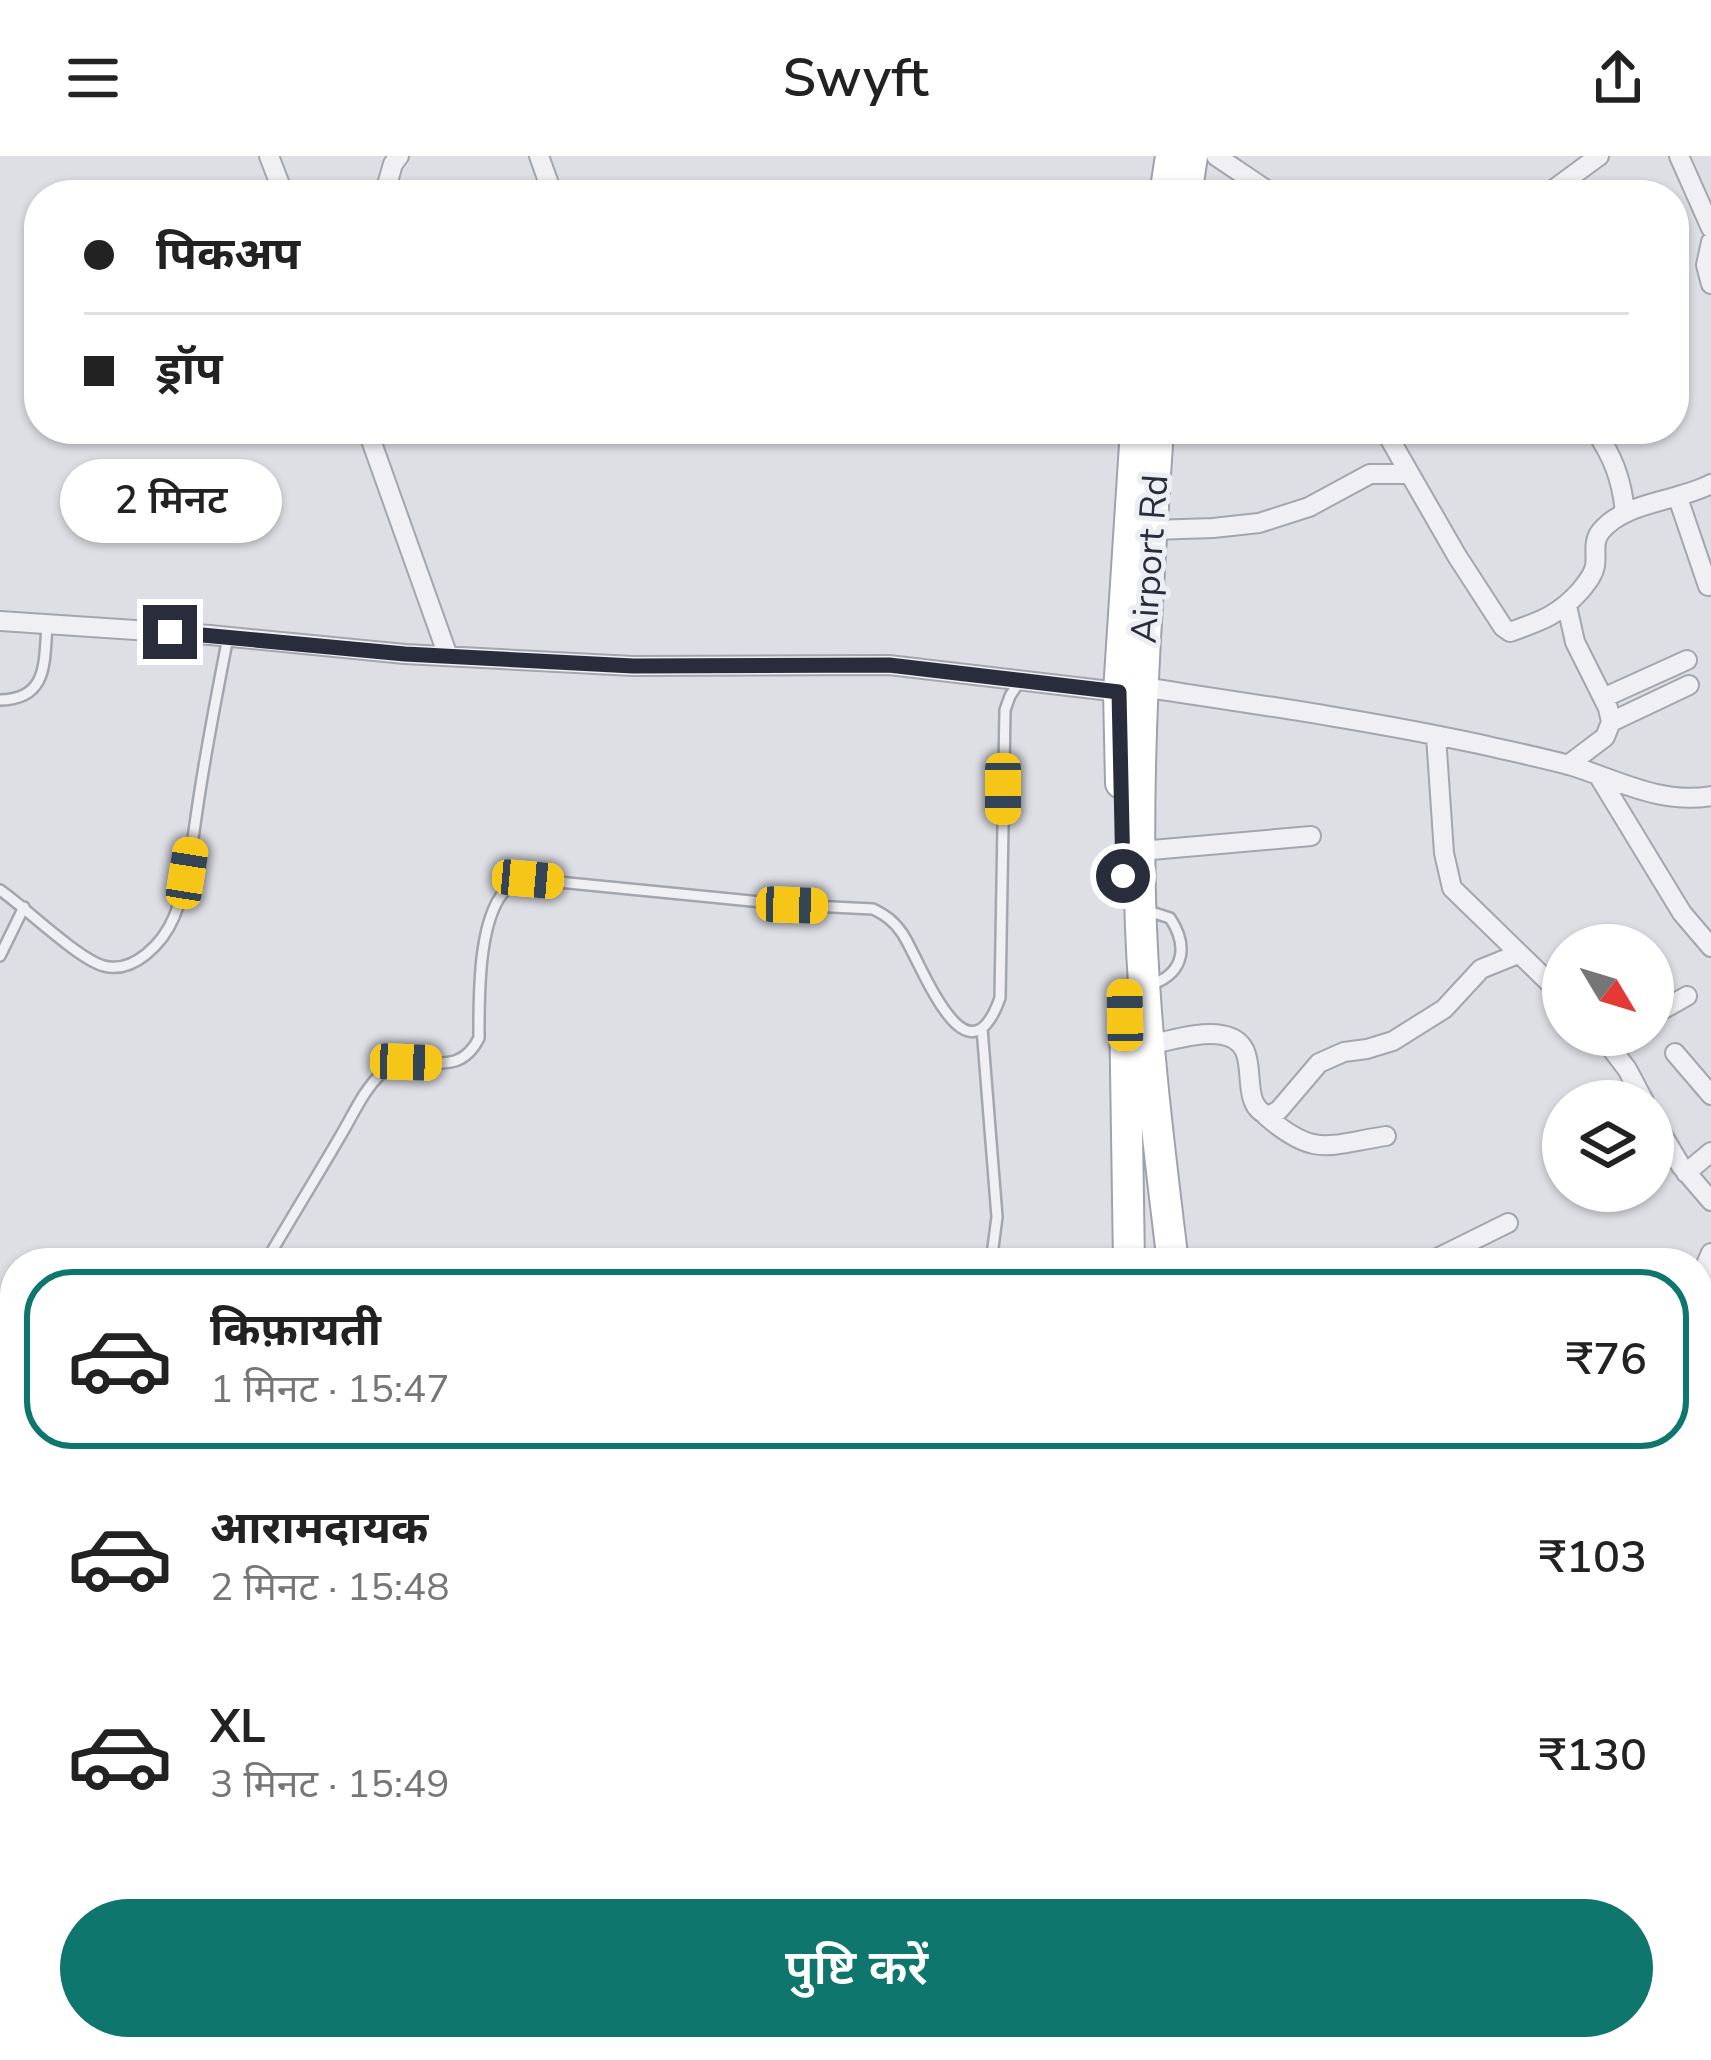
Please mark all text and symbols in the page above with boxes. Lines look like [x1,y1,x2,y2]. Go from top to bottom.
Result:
text: Swyft [783,41,928,115]
icon: menu [60,45,126,111]
icon: share [1585,45,1651,111]
text: पिकअप [156,224,300,285]
text: ड्रॉप [156,339,223,400]
callout: 2 मिनट [59,458,281,542]
street label: Airport Rd [1120,473,1180,645]
text: 2 मिनट [115,474,227,527]
route end [143,605,197,659]
car [985,753,1021,825]
car [164,835,210,911]
route start [1096,849,1150,903]
car [491,858,565,900]
car [755,886,829,924]
north arrow [1542,924,1674,1056]
map controls [1542,924,1674,1212]
car [1106,979,1144,1051]
car [369,1043,443,1081]
button: layers [1542,1080,1674,1212]
text: किफ़ायती [210,1300,381,1361]
icon: car [66,1305,174,1413]
text: ₹76 [1566,1329,1647,1390]
text: 1 मिनट · 15:47 [210,1363,450,1416]
text: आरामदायक [210,1498,428,1559]
icon: car [66,1503,174,1611]
text: ₹103 [1539,1527,1647,1588]
text: 2 मिनट · 15:48 [210,1561,450,1614]
text: XL [210,1697,266,1758]
icon: car [66,1701,174,1809]
text: ₹130 [1539,1725,1647,1786]
text: 3 मिनट · 15:49 [210,1758,450,1811]
button: पुष्टि करें [60,1899,1653,2037]

